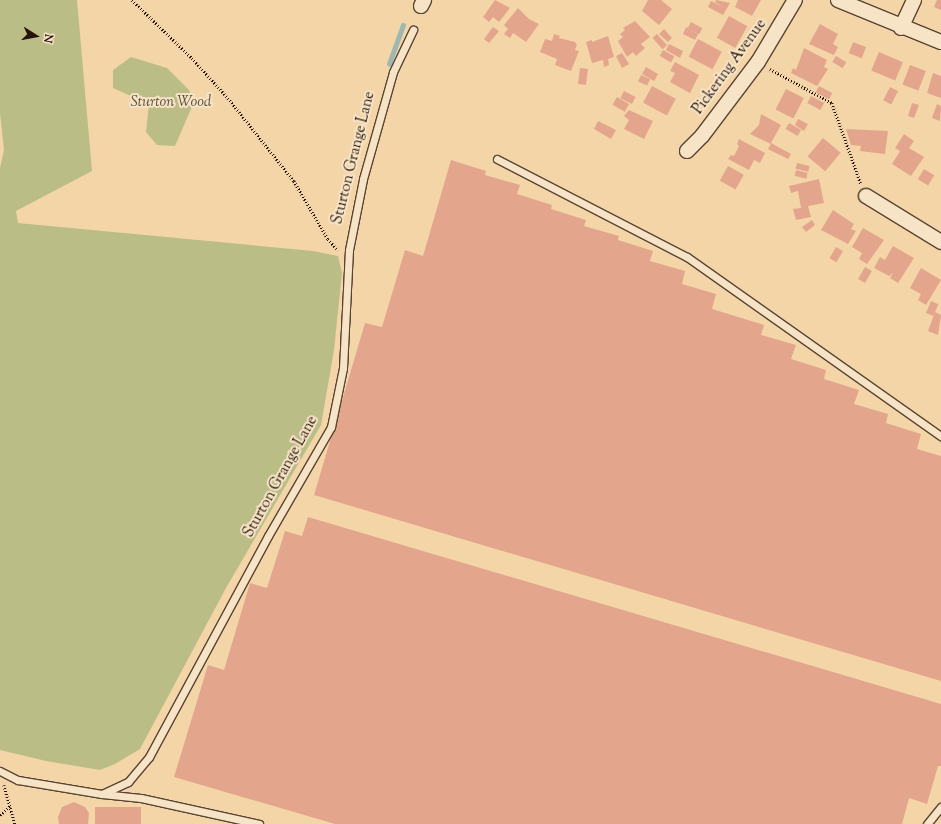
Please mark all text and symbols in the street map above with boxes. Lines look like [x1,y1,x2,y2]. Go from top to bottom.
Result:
north arrow [16,16,56,56]
street label: Pickering Avenue [689,16,771,118]
text: N [39,32,56,44]
street label: Sturton Grange Lane [329,90,379,226]
park label: Sturton Wood [131,94,211,112]
street label: Sturton Grange Lane [240,413,322,541]

